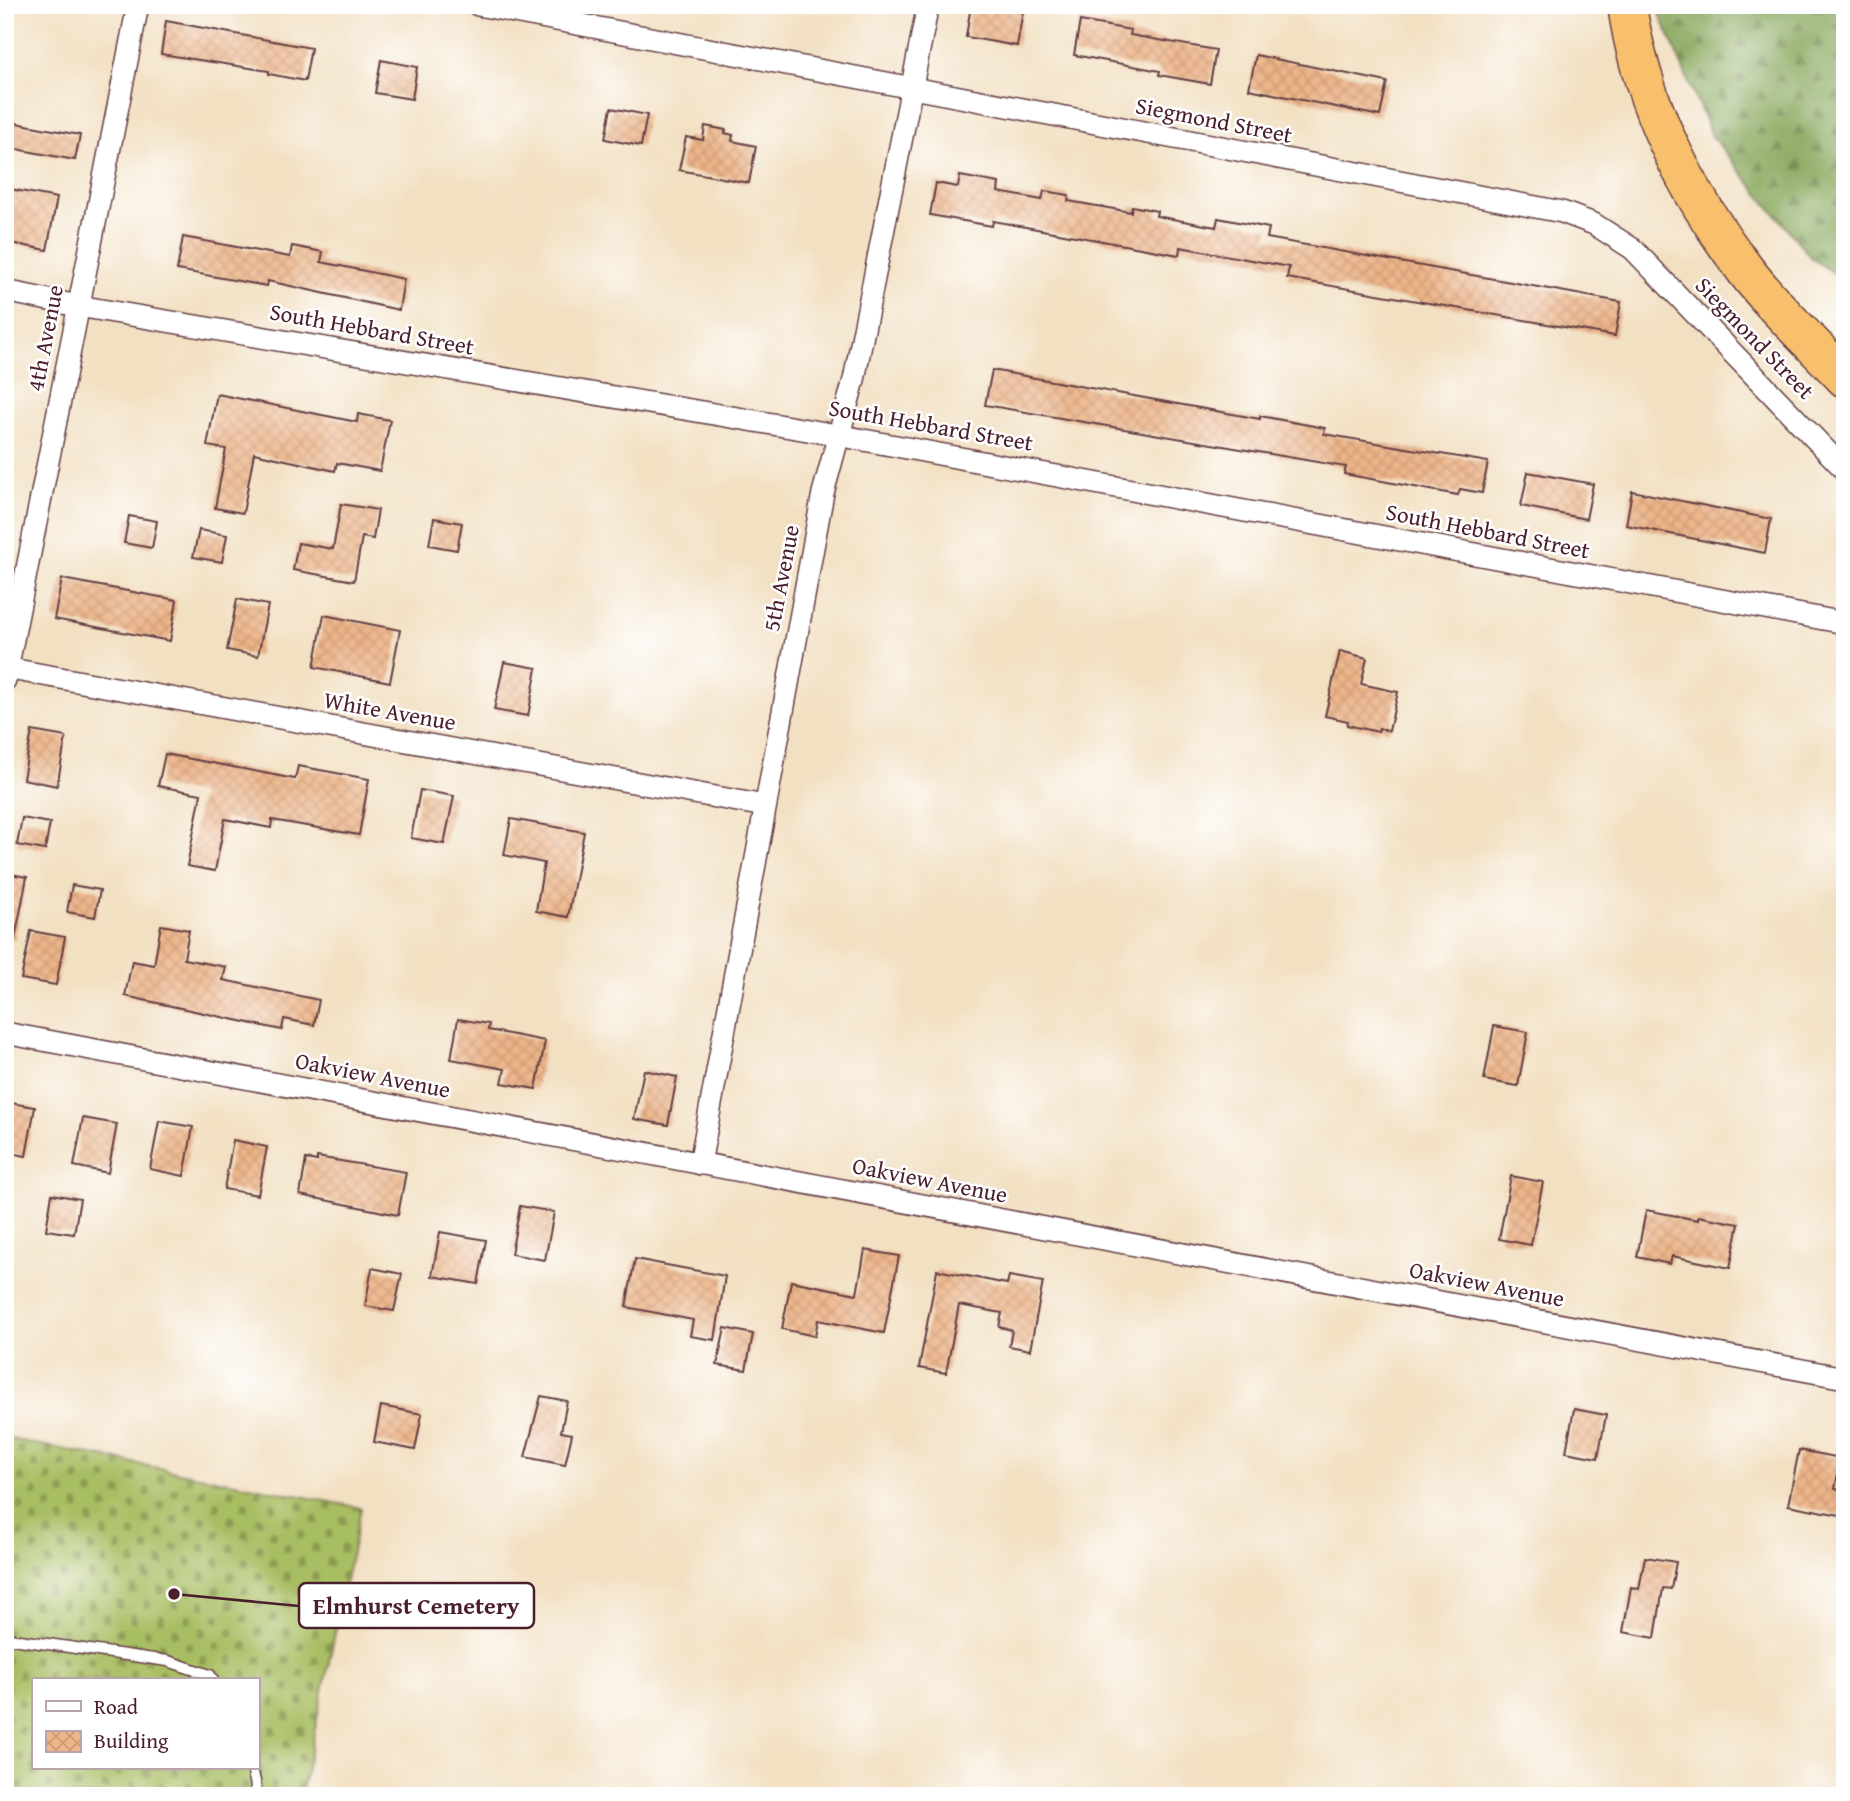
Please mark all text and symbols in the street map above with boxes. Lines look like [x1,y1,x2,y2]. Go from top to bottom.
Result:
street label: Siegmond Street [1133,88,1295,151]
street label: Siegmond Street [1688,269,1822,406]
street label: 4th Avenue [18,282,71,394]
street label: South Hebbard Street [267,294,477,363]
street label: South Hebbard Street [826,390,1036,459]
street label: South Hebbard Street [1383,495,1593,566]
street label: 5th Avenue [754,522,807,634]
street label: White Avenue [321,683,459,738]
street label: Oakview Avenue [293,1043,453,1106]
street label: Oakview Avenue [850,1148,1010,1211]
street label: Oakview Avenue [1407,1252,1567,1315]
callout: Elmhurst Cemetery [299,1583,534,1628]
text: Elmhurst Cemetery [313,1588,520,1623]
legend [32,1678,259,1770]
text: Road [94,1691,139,1722]
text: Building [94,1725,169,1756]

